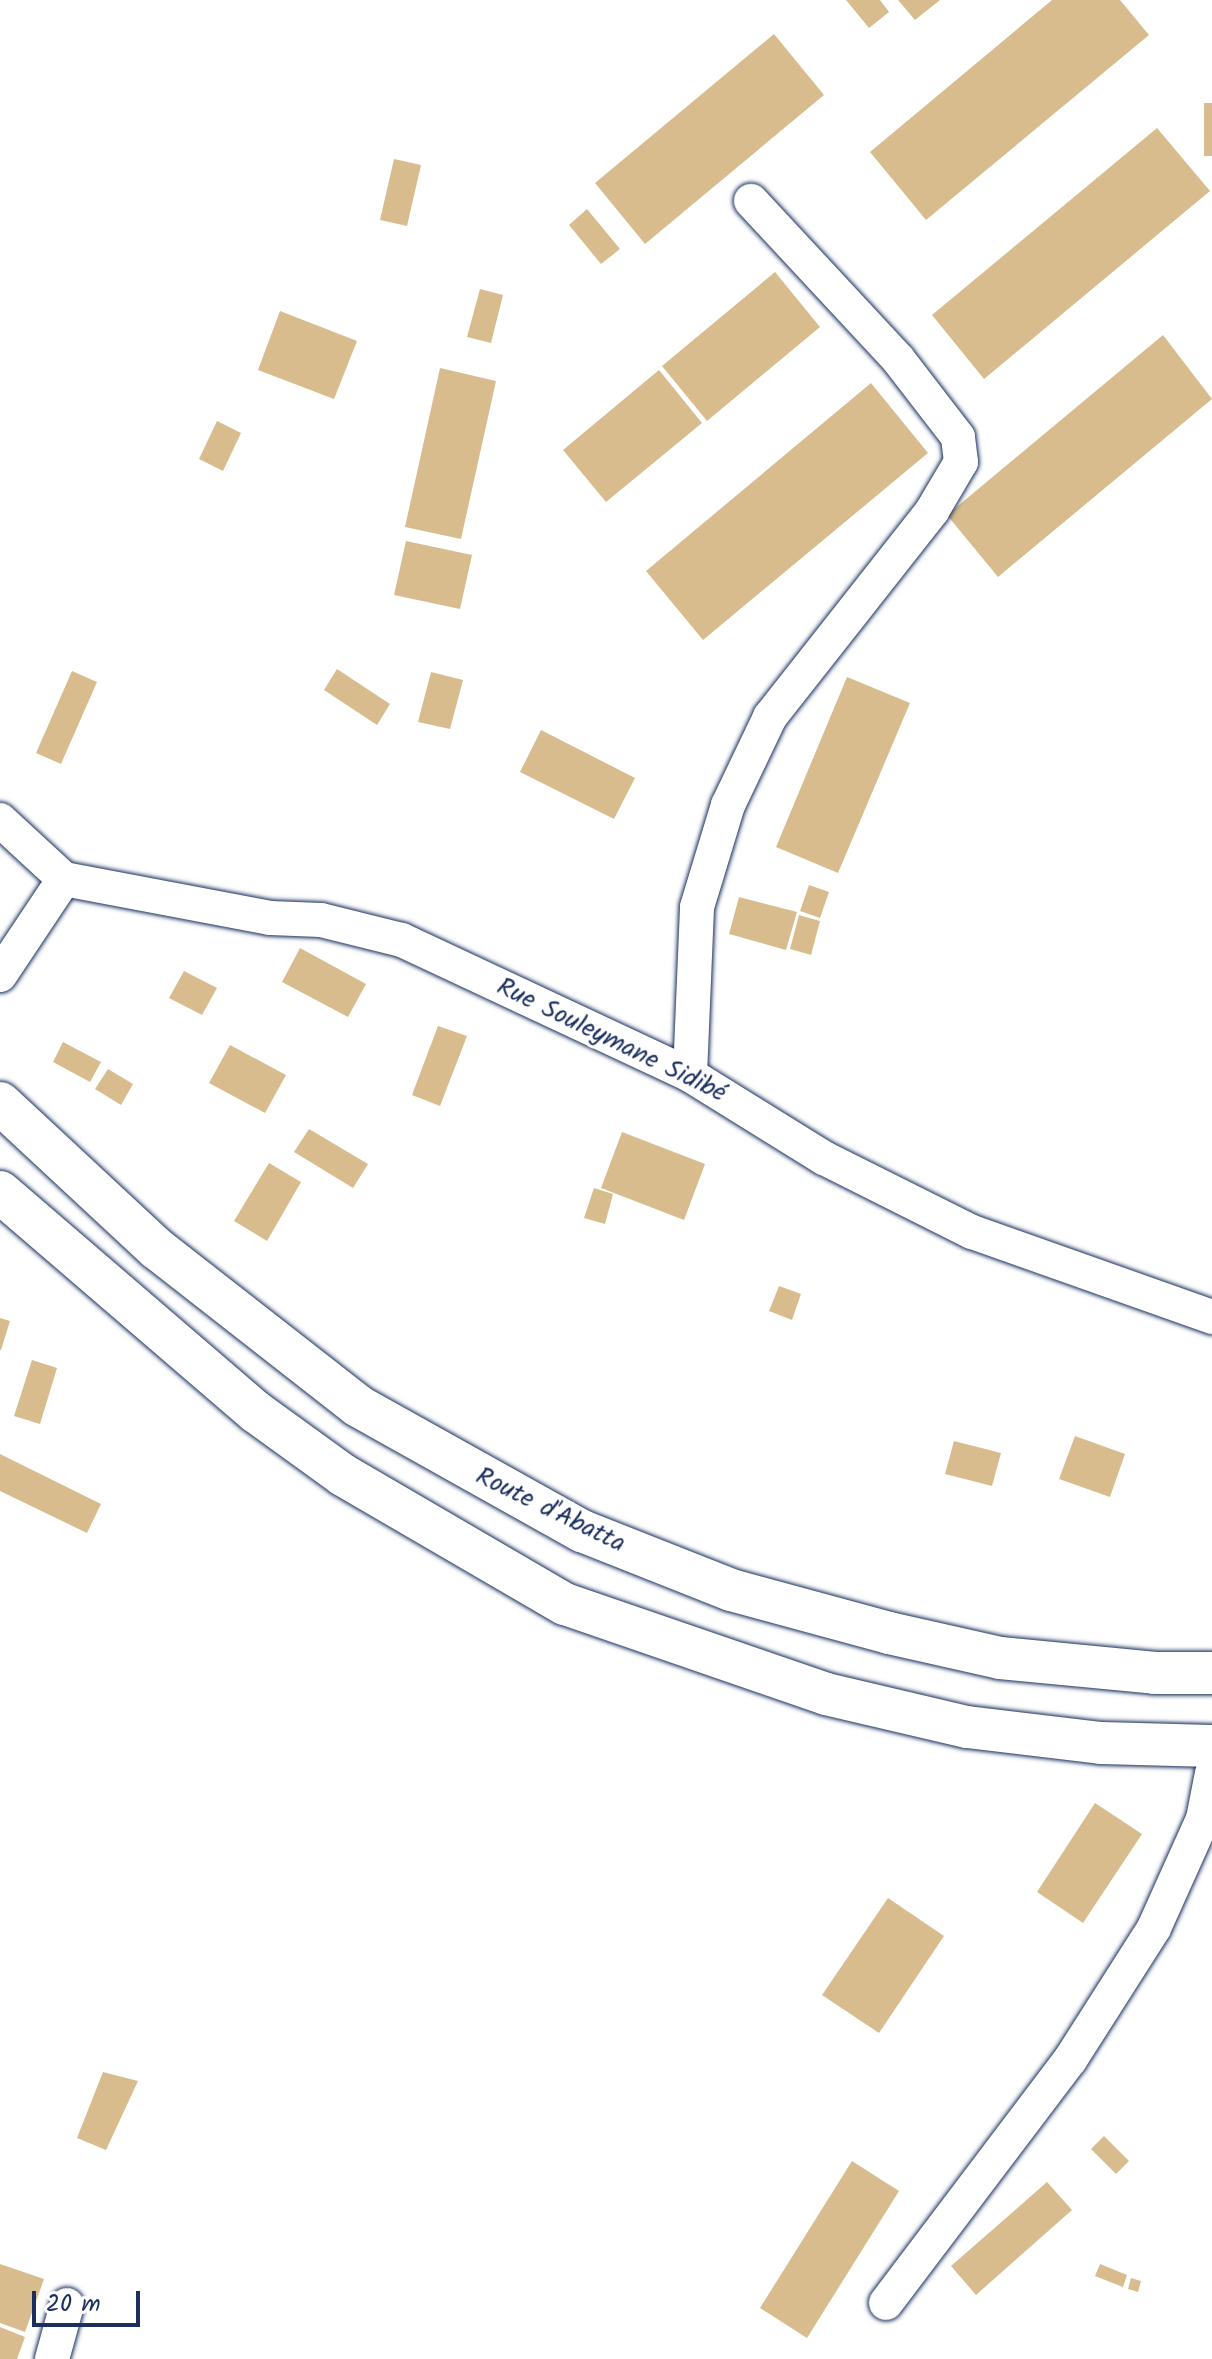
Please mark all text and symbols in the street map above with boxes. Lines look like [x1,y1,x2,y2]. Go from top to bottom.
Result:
street label: Rue Souleymane Sidibé [491,972,731,1110]
street label: Route d'Abatta [470,1461,630,1561]
scale bar [36,2275,144,2325]
text: 20 m [46,2285,101,2324]

